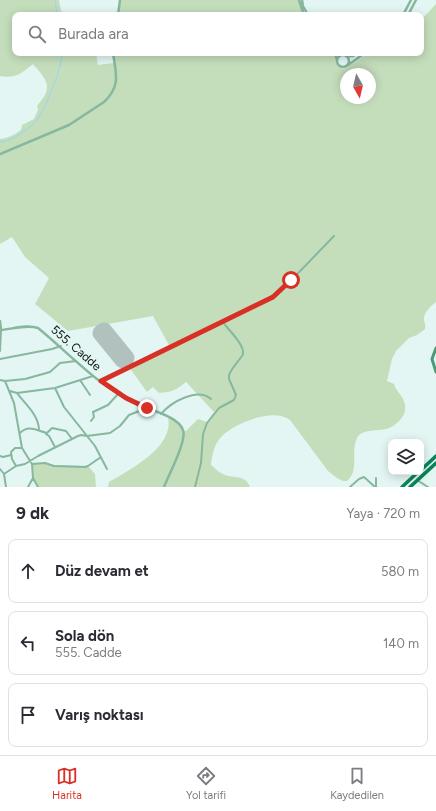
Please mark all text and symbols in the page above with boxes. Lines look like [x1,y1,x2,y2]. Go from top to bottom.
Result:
search box [12,12,424,56]
icon: search [26,23,48,45]
text: Burada ara [58,25,129,43]
north arrow [340,68,376,104]
route start [282,271,300,289]
street label: 555. Cadde [48,323,104,374]
route end [138,399,156,417]
map controls [388,439,424,475]
button: layers [388,439,424,475]
text: 9 dk [16,503,49,523]
text: Yaya · 720 m [347,506,420,521]
icon: ahead [17,560,39,582]
text: Düz devam et [55,562,149,580]
text: 580 m [381,564,419,579]
text: Sola dön [55,627,114,645]
icon: left [17,632,39,654]
text: 140 m [383,636,419,651]
text: 555. Cadde [55,645,122,660]
icon: arrive [17,704,39,726]
text: Varış noktası [55,706,144,724]
tab: Harita [52,765,82,802]
tab: Yol tarifi [186,765,226,802]
tab: Kaydedilen [330,765,384,802]

